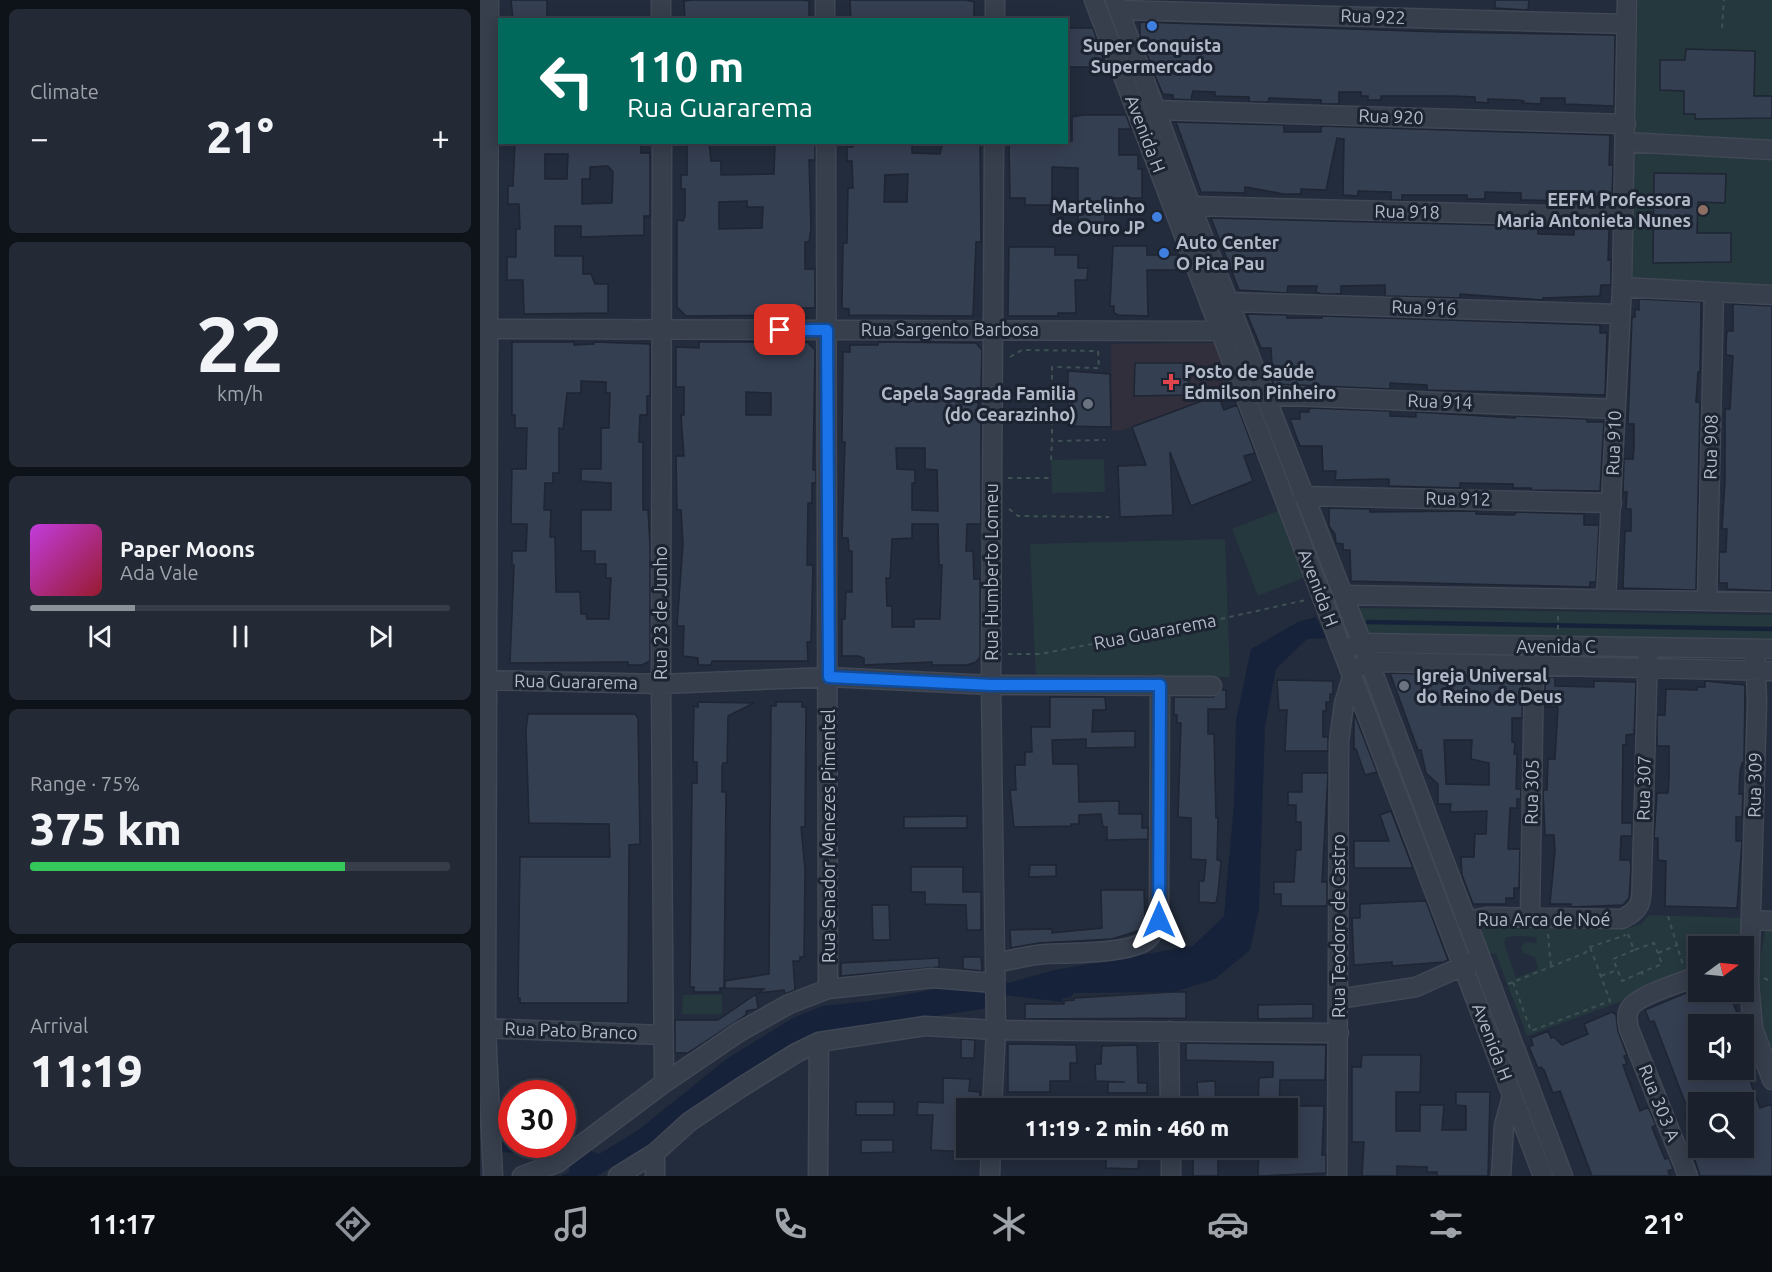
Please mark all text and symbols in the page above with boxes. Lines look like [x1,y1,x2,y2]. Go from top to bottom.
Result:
street label: Rua 922 [1340,5,1406,27]
marker: Super Conquista Supermercado [1145,19,1159,33]
place label: Super Conquista Supermercado [1083,35,1221,76]
icon: left [528,42,606,120]
text: 110 m [627,43,744,90]
text: Climate [30,80,99,103]
text: Rua Guararema [627,92,813,122]
street label: Avenida H [1122,92,1170,175]
street label: Rua 920 [1358,105,1424,127]
text: 21° [206,111,274,162]
text: − [30,119,49,156]
text: + [431,119,450,156]
place label: EEFM Professora Maria Antonieta Nunes [1496,189,1691,230]
place label: Martelinho de Ouro JP [1052,196,1145,237]
street label: Rua 918 [1374,200,1440,222]
marker: EEFM Professora Maria Antonieta Nunes [1696,203,1710,217]
marker: Martelinho de Ouro JP [1150,210,1164,224]
place label: Auto Center O Pica Pau [1176,232,1280,273]
marker: Auto Center O Pica Pau [1157,246,1171,260]
street label: Rua 916 [1391,296,1457,318]
text: 22 [196,299,284,387]
pin [754,304,805,355]
icon: arrive [763,313,796,346]
street label: Rua Sargento Barbosa [861,319,1039,339]
place label: Posto de Saúde Edmilson Pinheiro [1184,361,1336,402]
marker: Posto de Saúde Edmilson Pinheiro [1162,373,1180,391]
text: km/h [217,382,263,405]
place label: Capela Sagrada Familia (do Cearazinho) [881,383,1076,425]
street label: Rua 914 [1407,390,1473,412]
marker: Capela Sagrada Familia (do Cearazinho) [1081,397,1095,411]
street label: Rua 910 [1602,410,1624,476]
street label: Rua 908 [1699,414,1721,480]
street label: Rua Humberto Lomeu [981,483,1001,661]
street label: Rua 912 [1425,487,1491,509]
text: Paper Moons [120,536,255,561]
street label: Rua 23 de Junho [650,546,670,680]
street label: Avenida H [1295,546,1343,629]
text: Ada Vale [120,561,198,584]
street label: Rua Guararema [1092,609,1218,653]
icon: previous [84,620,117,653]
icon: pause [224,620,257,653]
icon: next [364,620,397,653]
street label: Avenida C [1516,636,1596,656]
place label: Igreja Universal do Reino de Deus [1416,665,1562,706]
street label: Rua Guararema [514,670,638,692]
marker: Igreja Universal do Reino de Deus [1397,679,1411,693]
street label: Rua Senador Menezes Pimentel [818,709,838,963]
street label: Rua 309 [1743,752,1765,818]
street label: Rua 307 [1632,755,1654,821]
street label: Rua 305 [1520,759,1542,825]
text: Range · 75% [30,772,140,795]
text: 375 km [30,803,182,854]
street label: Rua Teodoro de Castro [1328,834,1348,1018]
position arrow [1127,888,1191,952]
street label: Rua Arca de Noé [1478,909,1610,929]
north arrow [1688,936,1754,1002]
map controls [1688,936,1754,1158]
street label: Avenida H [1469,1000,1517,1083]
text: Arrival [30,1014,88,1037]
button: sound [1688,1014,1754,1080]
street label: Rua Pato Branco [504,1018,638,1042]
text: 11:19 [30,1045,143,1096]
street label: Rua 303 A [1635,1061,1685,1144]
speed limit sign: 30 [498,1080,576,1158]
button: search [1688,1092,1754,1158]
text: 11:19 · 2 min · 460 m [1025,1115,1229,1140]
icon: directions [332,1203,374,1245]
icon: music [551,1203,593,1245]
icon: phone [769,1203,811,1245]
icon: climate [988,1203,1030,1245]
icon: car [1207,1203,1249,1245]
icon: filters [1425,1203,1467,1245]
text: 11:17 [88,1209,156,1239]
text: 21° [1644,1209,1684,1239]

